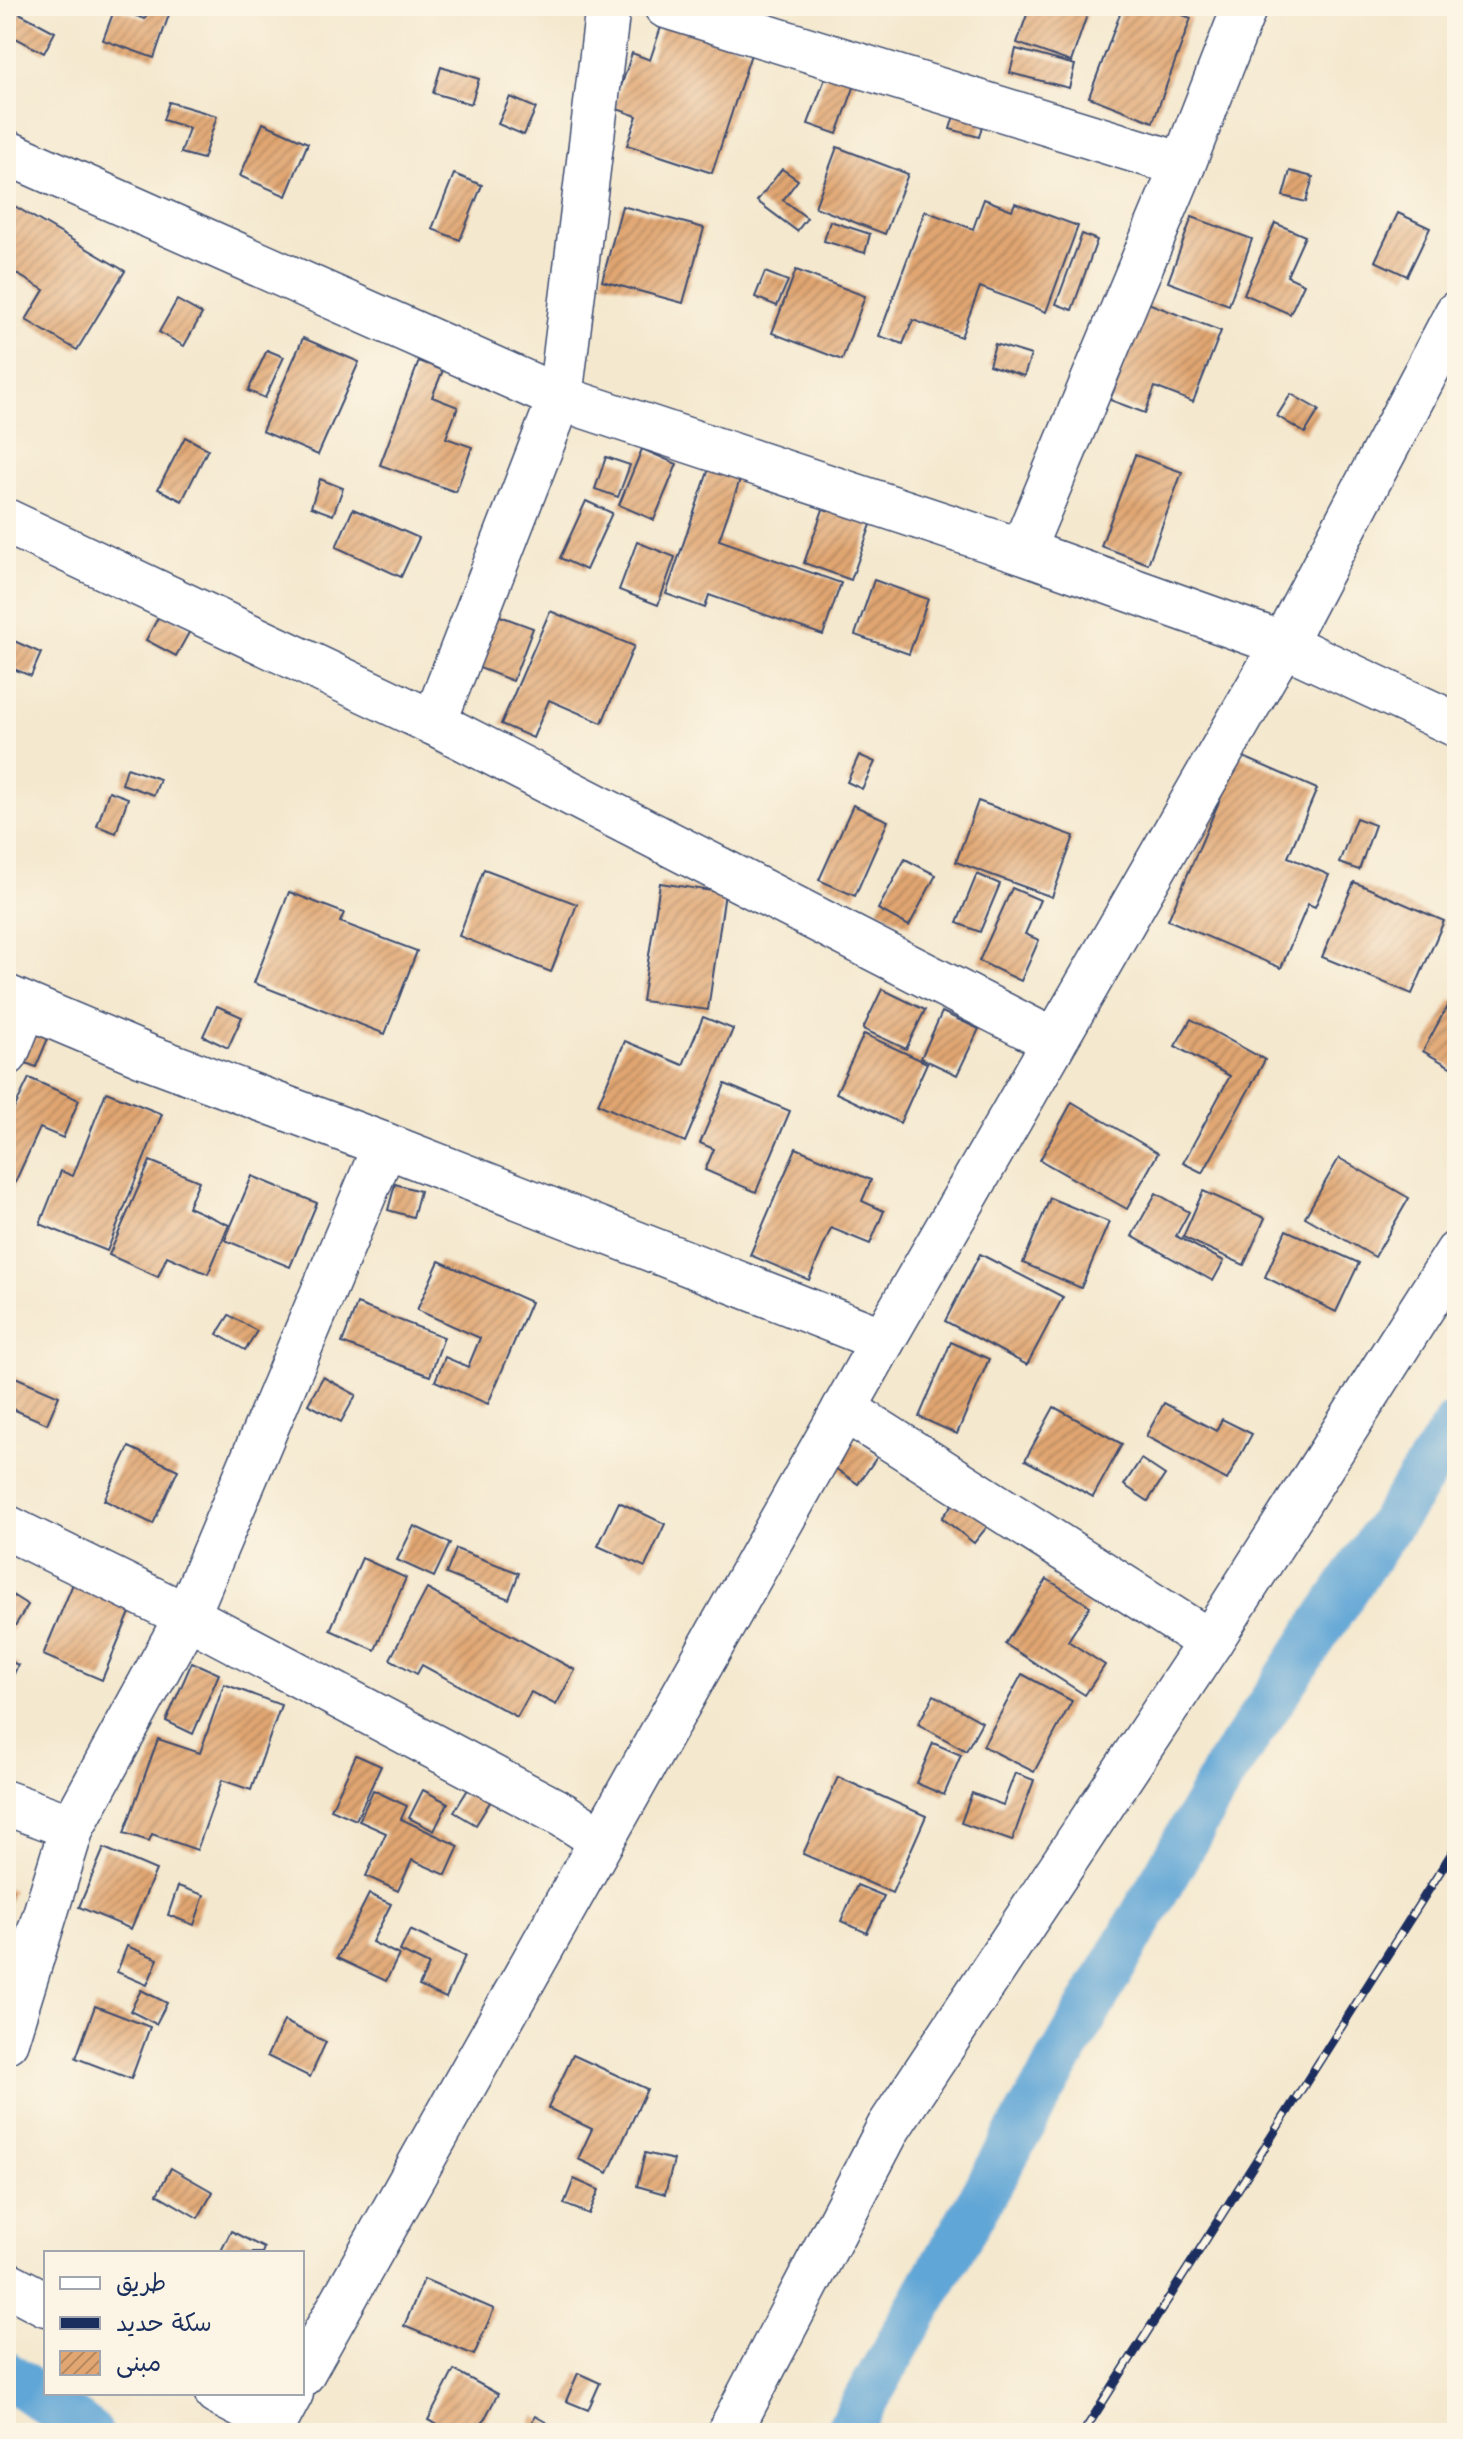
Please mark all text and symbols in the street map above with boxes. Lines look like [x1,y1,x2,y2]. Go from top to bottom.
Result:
legend [44,2251,304,2395]
text: طريق [116,2269,166,2297]
text: سكة حديد [116,2309,212,2337]
text: مبنى [116,2349,161,2378]

